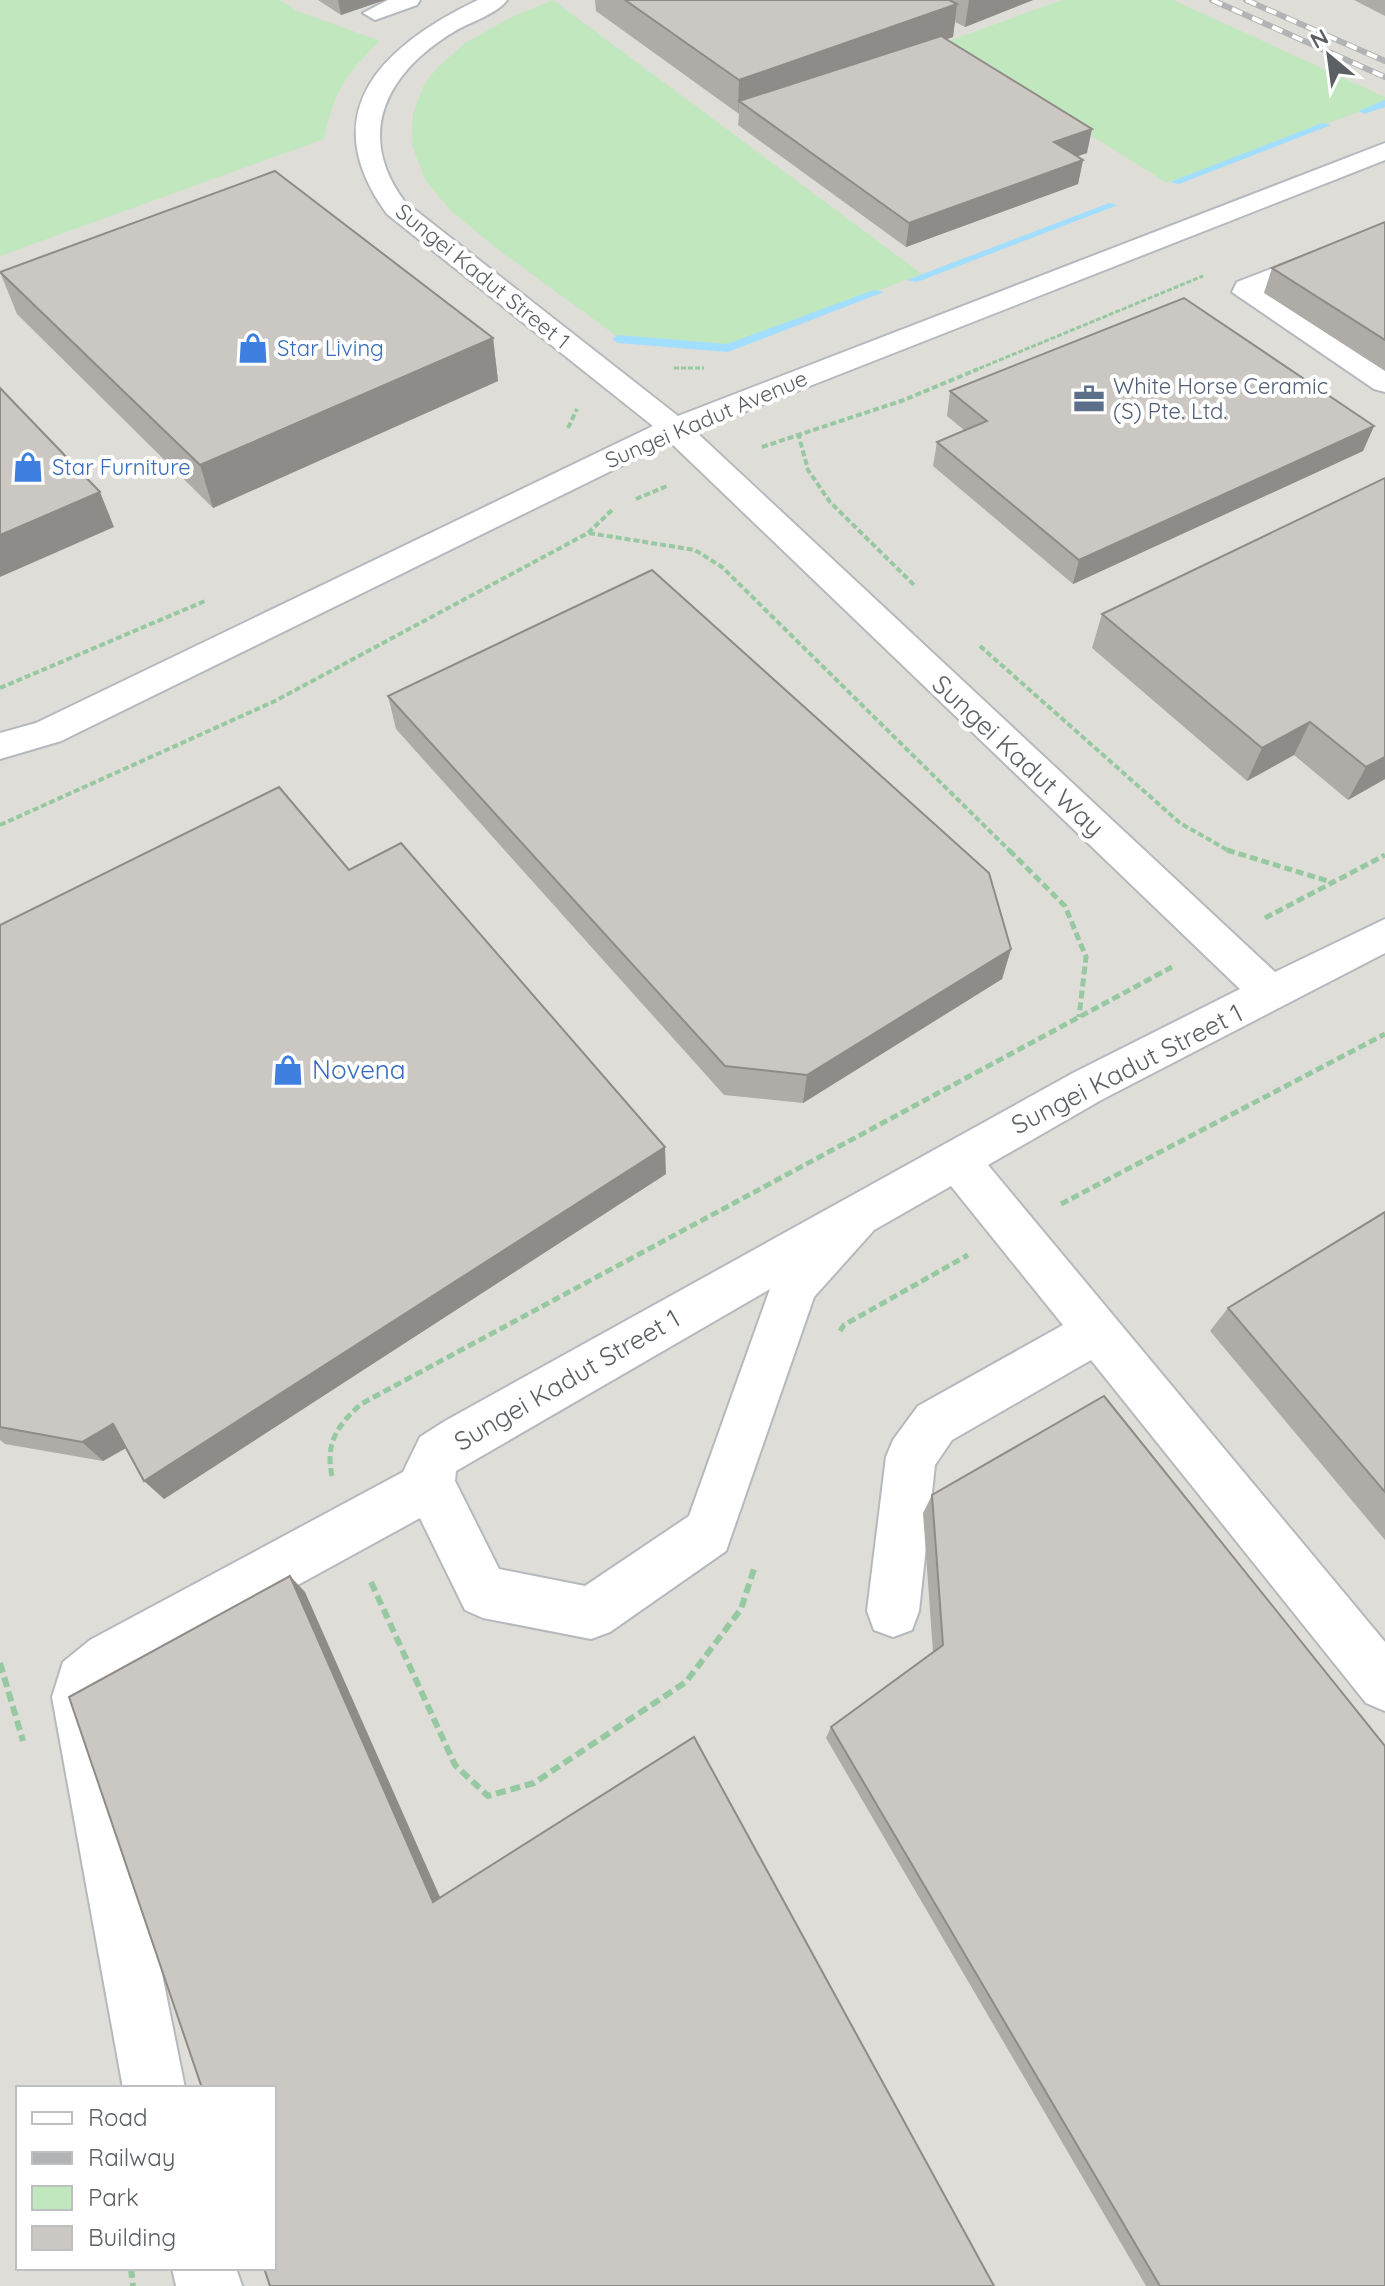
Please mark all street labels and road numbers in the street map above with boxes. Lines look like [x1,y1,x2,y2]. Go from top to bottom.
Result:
street label: Sungei Kadut Street 1 [390,197,576,355]
street label: Sungei Kadut Avenue [601,364,811,474]
street label: Sungei Kadut Way [926,667,1111,844]
street label: Sungei Kadut Street 1 [1005,996,1248,1141]
street label: Sungei Kadut Street 1 [448,1301,686,1458]

